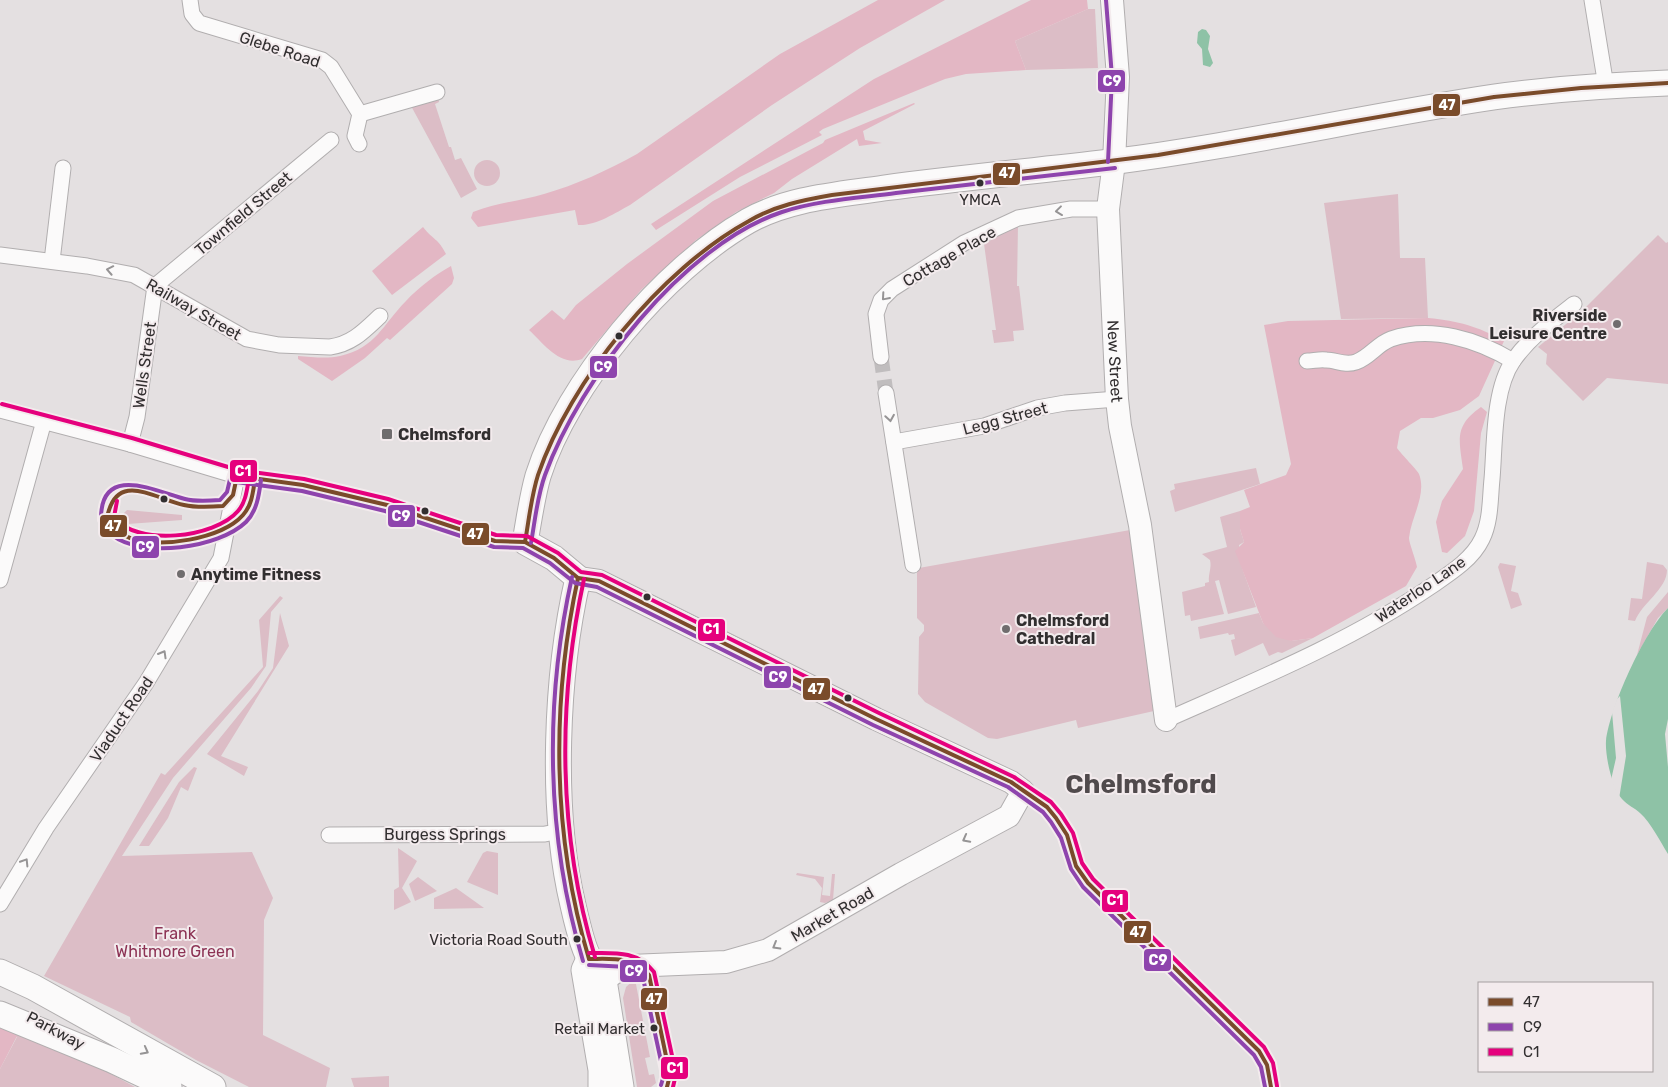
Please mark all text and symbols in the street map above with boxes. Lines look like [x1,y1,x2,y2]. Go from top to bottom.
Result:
street label: Glebe Road [237,27,323,71]
line badge: C9 [1097,69,1126,93]
text: C9 [1103,73,1121,90]
line badge: 47 [1432,93,1461,117]
text: 47 [1438,97,1456,114]
line badge: 47 [992,162,1021,186]
text: 47 [998,165,1016,182]
street label: Townfield Street [191,167,296,259]
marker: YMCA [975,178,985,188]
place label: YMCA [959,191,1001,209]
one-way arrow [1055,205,1063,216]
street label: Cottage Place [899,222,999,291]
one-way arrow [105,265,114,275]
street label: Railway Street [143,274,245,344]
one-way arrow [882,291,891,300]
place label: Riverside Leisure Centre [1489,306,1607,343]
marker: Riverside Leisure Centre [1611,318,1623,330]
street label: New Street [1103,319,1126,403]
street label: Wells Street [129,320,160,410]
unlabelled marker [614,331,624,341]
line badge: C9 [589,355,618,379]
text: C9 [594,359,612,376]
street label: Legg Street [961,398,1050,439]
one-way arrow [884,414,895,422]
place label: Chelmsford [398,425,491,444]
marker: Chelmsford [380,427,394,441]
line badge: C1 [229,459,258,483]
text: C1 [235,463,251,480]
unlabelled marker [159,494,169,504]
line badge: C9 [387,504,416,528]
unlabelled marker [420,506,430,516]
text: C9 [392,508,410,525]
line badge: 47 [99,514,128,538]
text: 47 [104,518,122,535]
line badge: 47 [461,522,490,546]
text: 47 [466,526,484,543]
line badge: C9 [131,535,160,559]
text: C9 [136,539,154,556]
street label: Waterloo Lane [1371,552,1469,627]
place label: Anytime Fitness [191,565,321,584]
marker: Anytime Fitness [175,568,187,580]
unlabelled marker [642,592,652,602]
place label: Chelmsford Cathedral [1016,611,1109,648]
line badge: C1 [697,618,726,642]
text: C1 [703,621,719,638]
marker: Chelmsford Cathedral [1000,623,1012,635]
one-way arrow [157,650,167,659]
line badge: C9 [763,665,792,689]
text: C9 [769,669,787,686]
street label: Viaduct Road [86,673,157,766]
line badge: 47 [802,677,831,701]
text: 47 [807,681,825,698]
unlabelled marker [843,693,853,703]
district label: Chelmsford [1065,769,1217,800]
street label: Burgess Springs [384,825,506,844]
one-way arrow [962,833,971,843]
one-way arrow [19,858,29,867]
street label: Market Road [787,883,877,946]
line badge: C1 [1101,889,1129,913]
text: C1 [1107,892,1123,909]
line badge: 47 [1123,920,1152,944]
park label: Frank Whitmore Green [115,924,235,961]
text: 47 [1129,924,1147,941]
place label: Victoria Road South [429,931,568,949]
marker: Victoria Road South [572,934,582,944]
one-way arrow [772,939,781,949]
line badge: C9 [1143,948,1172,972]
text: C9 [1149,952,1167,969]
line badge: C9 [619,959,648,983]
text: C9 [625,963,643,980]
legend [1478,982,1653,1072]
line badge: 47 [640,987,668,1011]
text: 47 [645,991,663,1008]
text: 47 [1523,993,1540,1011]
street label: Parkway [23,1007,88,1054]
text: C9 [1523,1018,1542,1036]
place label: Retail Market [554,1020,645,1038]
marker: Retail Market [649,1023,659,1033]
text: C1 [1523,1043,1539,1061]
one-way arrow [140,1044,149,1054]
line badge: C1 [660,1056,689,1080]
text: C1 [667,1060,683,1077]

